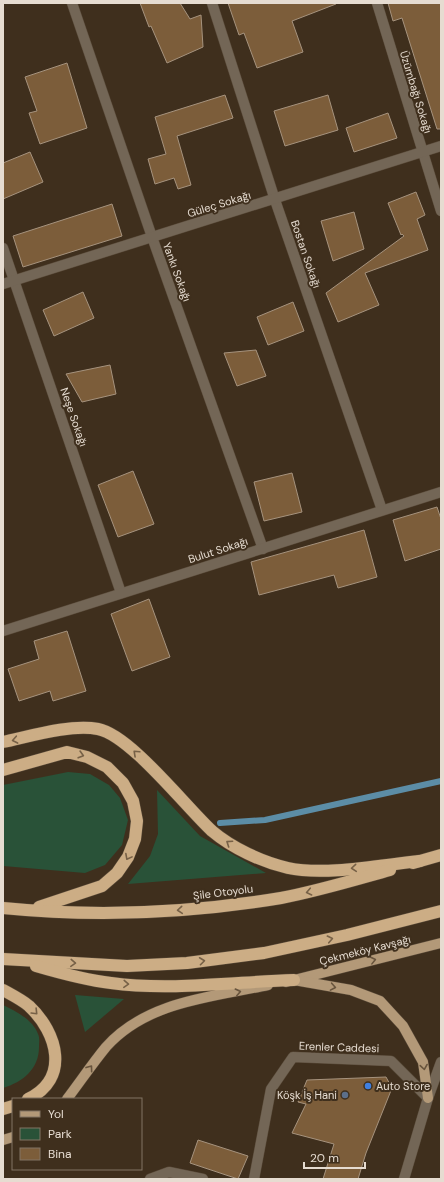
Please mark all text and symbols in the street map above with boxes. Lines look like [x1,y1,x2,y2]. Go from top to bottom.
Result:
street label: Üzümbağı Sokağı [397,49,435,135]
street label: Güleç Sokağı [186,188,252,220]
street label: Bostan Sokağı [288,218,324,290]
street label: Yankı Sokağı [160,241,194,303]
street label: Neşe Sokağı [57,386,91,448]
street label: Bulut Sokağı [186,534,250,566]
one-way arrow [11,735,18,743]
one-way arrow [77,750,84,759]
one-way arrow [133,750,141,757]
one-way arrow [226,840,233,848]
one-way arrow [125,853,132,860]
one-way arrow [350,863,357,872]
street label: Şile Otoyolu [192,881,254,903]
one-way arrow [306,887,312,895]
one-way arrow [177,905,184,914]
street label: Çekmeköy Kavşağı [318,932,412,968]
one-way arrow [327,935,333,943]
one-way arrow [199,957,205,966]
one-way arrow [370,957,376,965]
one-way arrow [70,959,76,968]
one-way arrow [123,980,129,989]
one-way arrow [330,982,336,991]
one-way arrow [235,988,241,996]
one-way arrow [30,1007,38,1015]
street label: Erenler Caddesi [299,1039,379,1055]
one-way arrow [419,1064,428,1070]
one-way arrow [86,1065,93,1072]
place label: Auto Store [376,1079,430,1093]
marker: Auto Store [363,1081,373,1091]
place label: Köşk İş Hani [277,1088,337,1102]
marker: Köşk İş Hani [340,1090,350,1100]
legend [12,1098,142,1170]
text: Yol [48,1106,64,1122]
text: Park [48,1126,72,1142]
scale bar [304,1144,365,1170]
text: Bina [48,1146,72,1162]
text: 20 m [310,1150,339,1166]

